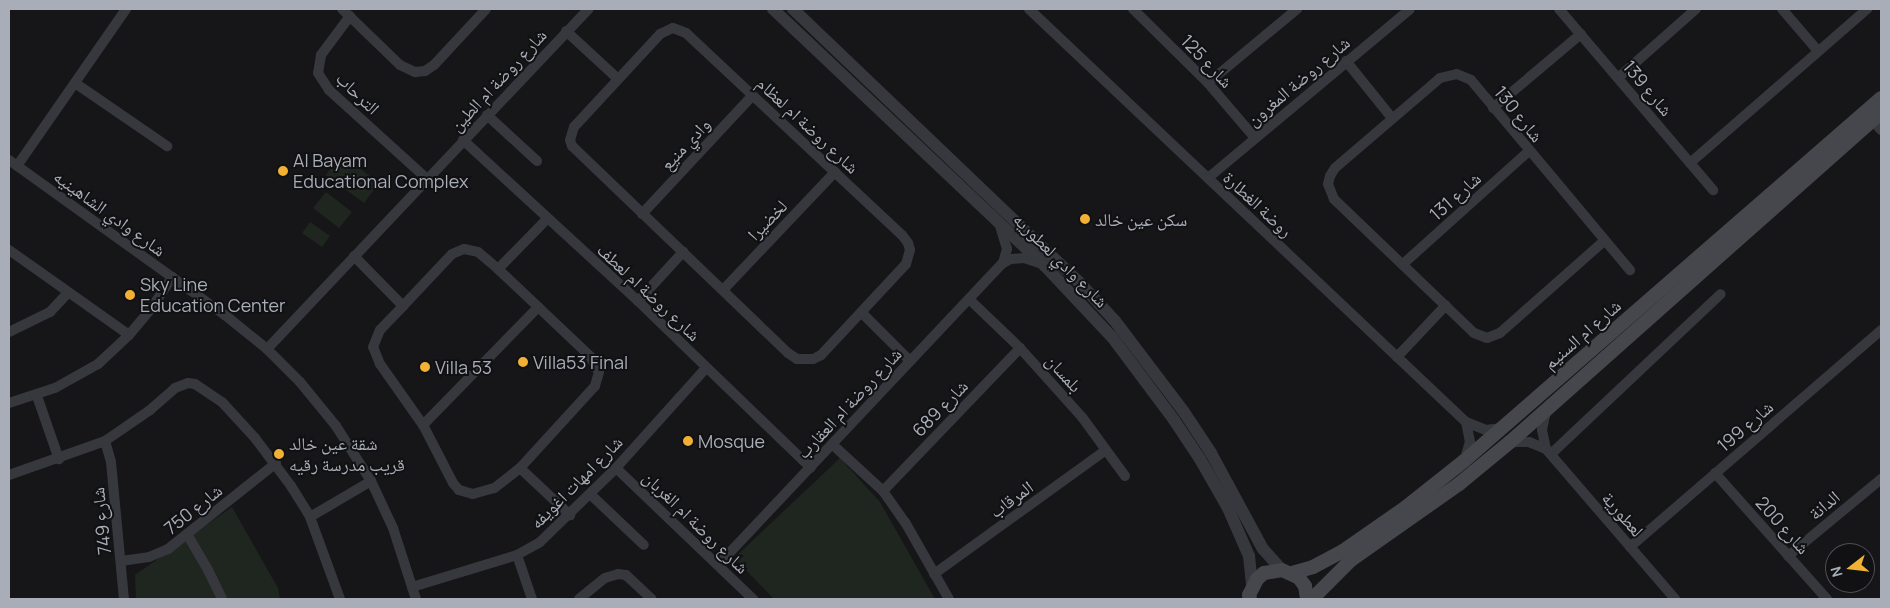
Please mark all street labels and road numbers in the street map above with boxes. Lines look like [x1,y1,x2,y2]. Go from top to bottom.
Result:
street label: شارع روضة ام الطين [445,24,551,136]
street label: شارع 125 [1176,30,1238,92]
street label: شارع روضة المغرون [1242,31,1354,131]
street label: شارع 139 [1619,56,1677,120]
street label: الترحاب [332,67,384,119]
street label: شارع روضة ام لعظام [752,72,864,178]
street label: شارع 130 [1490,82,1548,146]
street label: وادي منيع [655,113,715,175]
street label: شارع وادي الشاهينيه [50,165,170,261]
street label: روضة الغطارة [1219,166,1297,242]
street label: شارع 131 [1425,167,1485,225]
street label: لخضيرا [743,195,791,245]
street label: شارع وادي لعطوريه [1009,208,1113,312]
street label: شارع روضة ام لعطف [593,239,705,345]
street label: شارع ام السنيم [1539,294,1625,374]
street label: شارع روضة ام العقارب [792,343,906,463]
street label: بلمسان [1041,349,1087,397]
street label: شارع 689 [908,375,972,441]
street label: شارع 199 [1713,396,1777,456]
street label: شارع امهات اغويفه [525,431,627,533]
street label: شارع روضة ام الغربان [639,466,753,578]
street label: المرقاب [985,476,1037,522]
street label: شارع 750 [160,479,226,539]
street label: شارع 749 [87,486,115,556]
street label: الدانة [1804,486,1844,524]
street label: لعطورية [1598,487,1648,541]
street label: شارع 200 [1752,492,1814,558]

